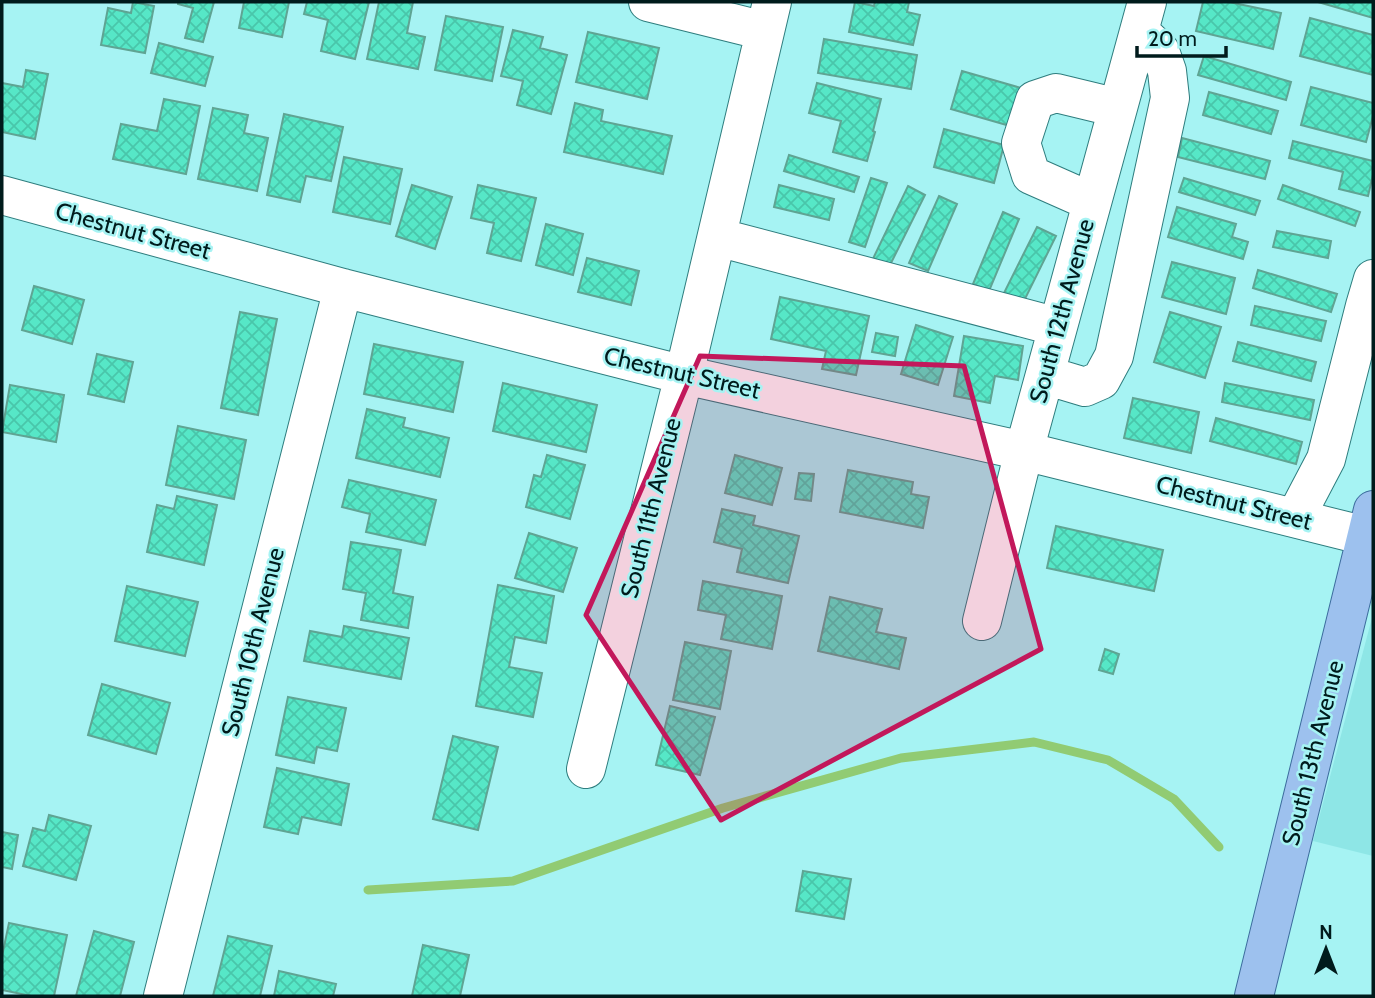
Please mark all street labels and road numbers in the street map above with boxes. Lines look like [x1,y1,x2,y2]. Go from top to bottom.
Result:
street label: Chestnut Street [52,196,214,265]
street label: South 12th Avenue [1023,216,1100,406]
street label: Chestnut Street [601,340,763,405]
street label: South 11th Avenue [614,415,687,601]
street label: Chestnut Street [1153,469,1315,536]
street label: South 10th Avenue [215,545,290,739]
street label: South 13th Avenue [1275,657,1350,848]

